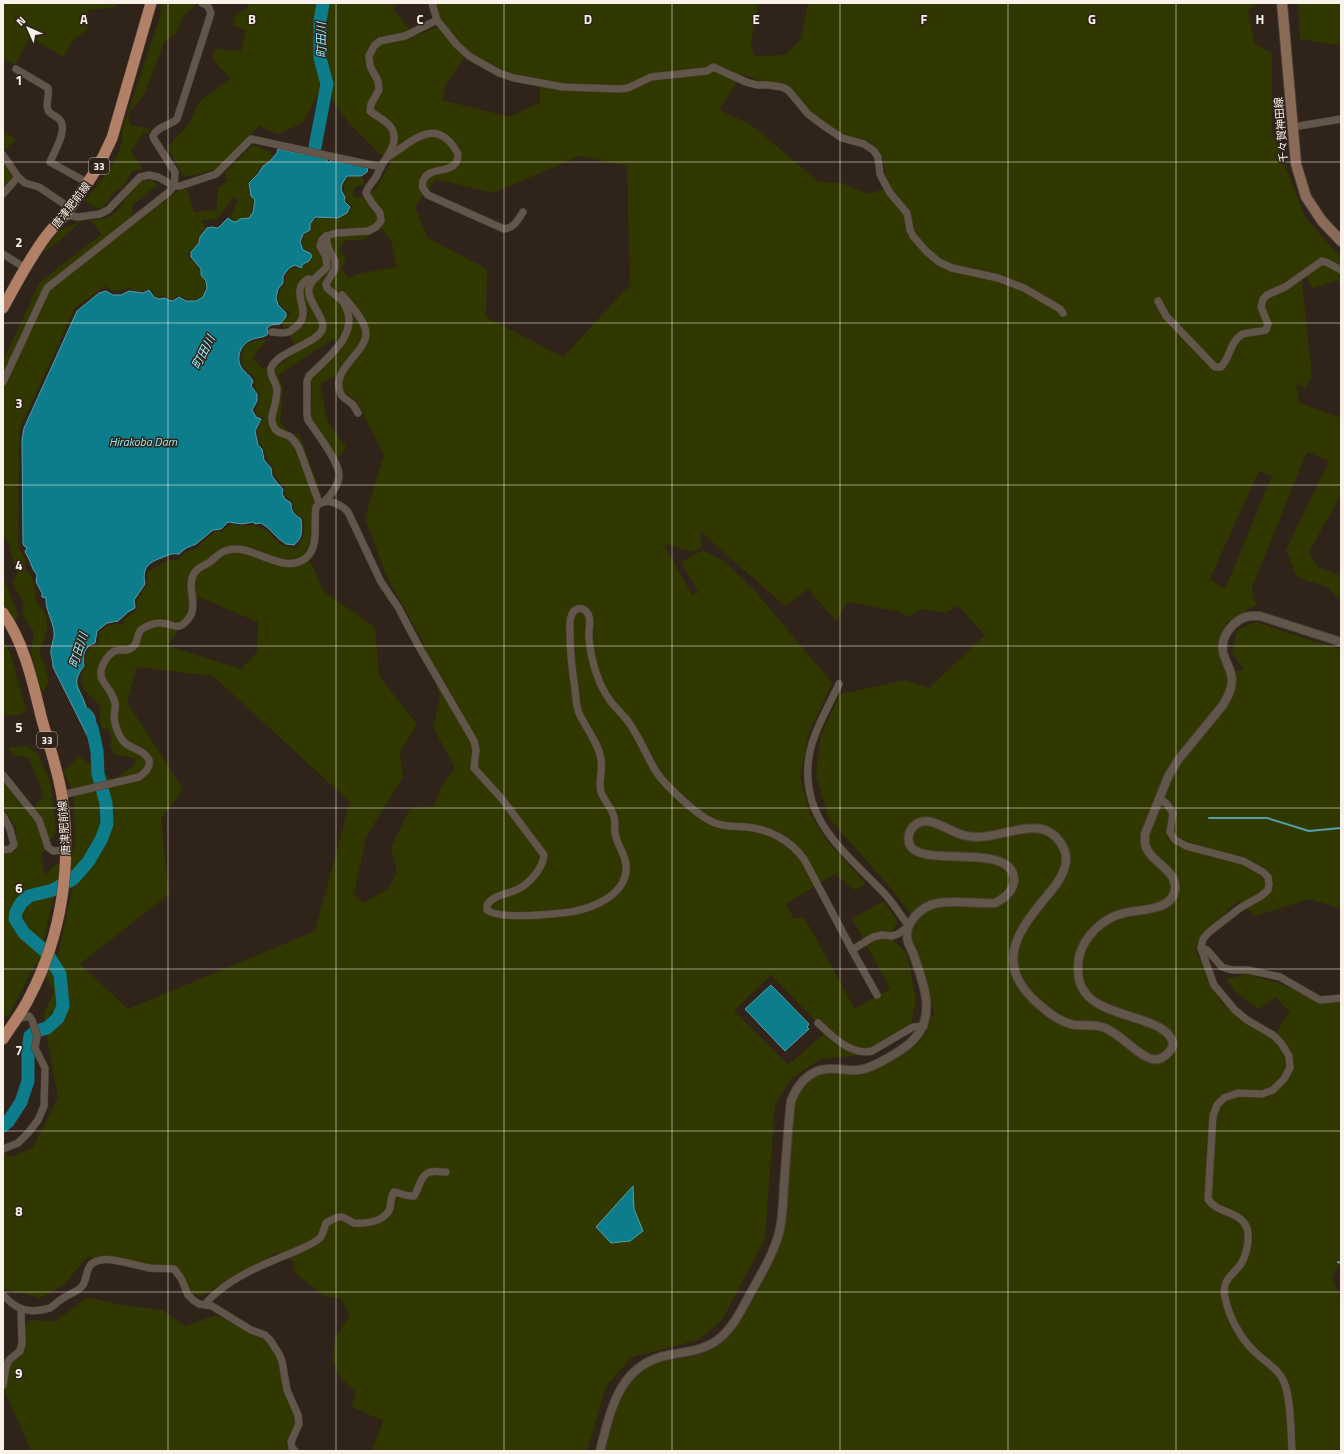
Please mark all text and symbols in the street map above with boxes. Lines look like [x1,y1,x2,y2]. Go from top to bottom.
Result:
north arrow [8,8,48,48]
text: A [80,9,88,29]
text: B [248,9,256,29]
text: C [416,9,424,29]
text: D [584,9,592,29]
text: E [752,9,760,29]
text: F [921,9,928,29]
text: G [1088,9,1096,29]
text: H [1256,9,1264,29]
text: N [13,13,29,29]
water label: 町田川 [311,20,331,58]
text: 1 [15,70,23,90]
street label: 千々賀神田線 [1270,96,1292,164]
road number: 33 [89,158,109,174]
street label: 唐津肥前線 [48,178,94,232]
text: 2 [15,232,23,252]
water label: 町田川 [186,330,221,372]
text: 3 [15,393,23,413]
water label: Hirakoba Dam [109,432,178,451]
text: 4 [15,555,23,575]
water label: 町田川 [63,628,93,670]
text: 5 [15,717,23,737]
road number: 33 [37,732,57,748]
street label: 唐津肥前線 [54,800,74,856]
text: 6 [15,878,23,898]
text: 7 [15,1040,23,1060]
text: 8 [15,1201,23,1221]
text: 9 [15,1363,23,1383]

